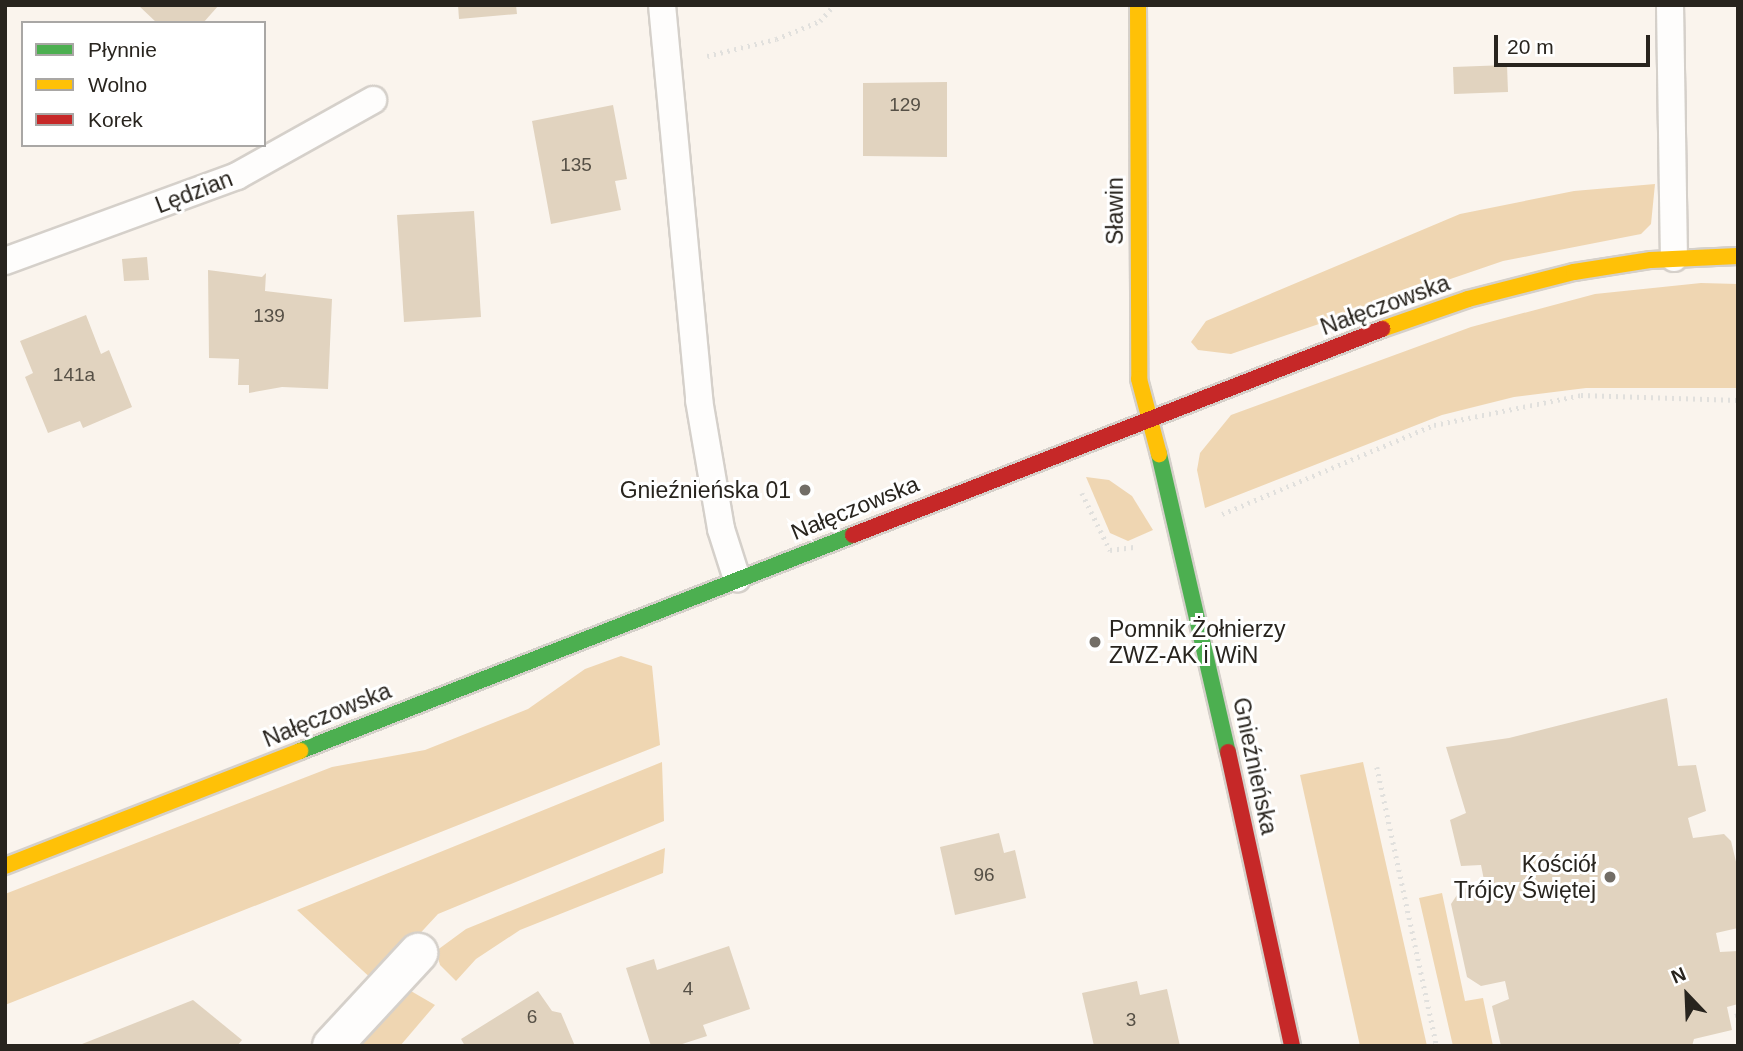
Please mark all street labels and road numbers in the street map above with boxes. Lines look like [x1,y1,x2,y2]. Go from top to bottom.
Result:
street label: Lędzian [151,165,237,219]
street label: Sławin [1101,177,1129,245]
street label: Nałęczowska [1317,269,1453,341]
street label: Nałęczowska [787,470,923,546]
street label: Nałęczowska [259,677,395,753]
street label: Gnieźnieńska [1227,695,1283,837]

